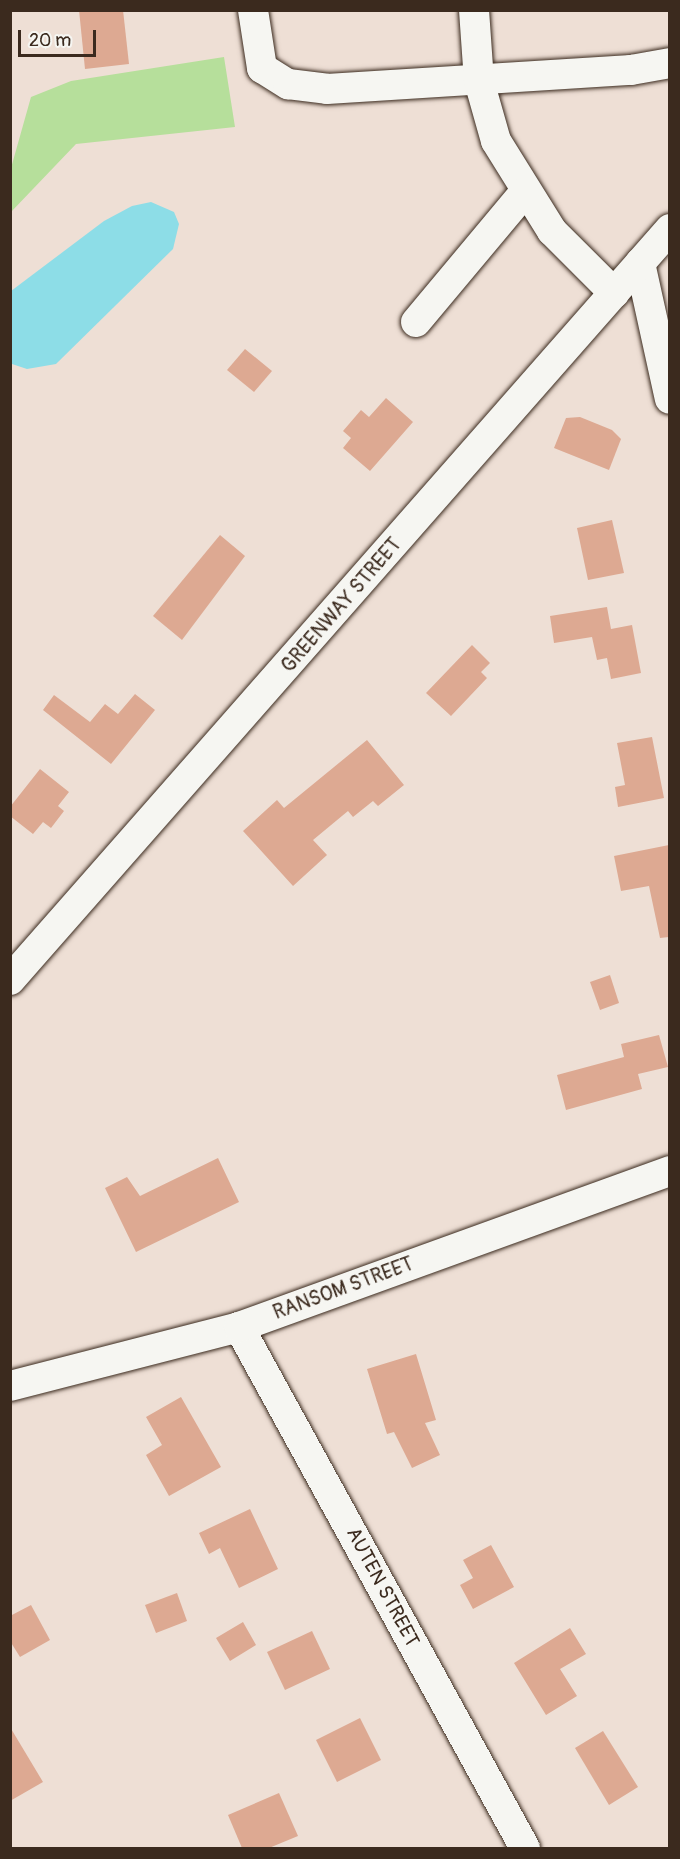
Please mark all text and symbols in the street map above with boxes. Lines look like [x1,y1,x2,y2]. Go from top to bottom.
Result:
scale bar [21,18,99,56]
text: 20 m [29,29,71,52]
street label: GREENWAY STREET [276,533,406,677]
street label: RANSOM STREET [270,1252,416,1324]
street label: AUTEN STREET [341,1523,425,1651]

